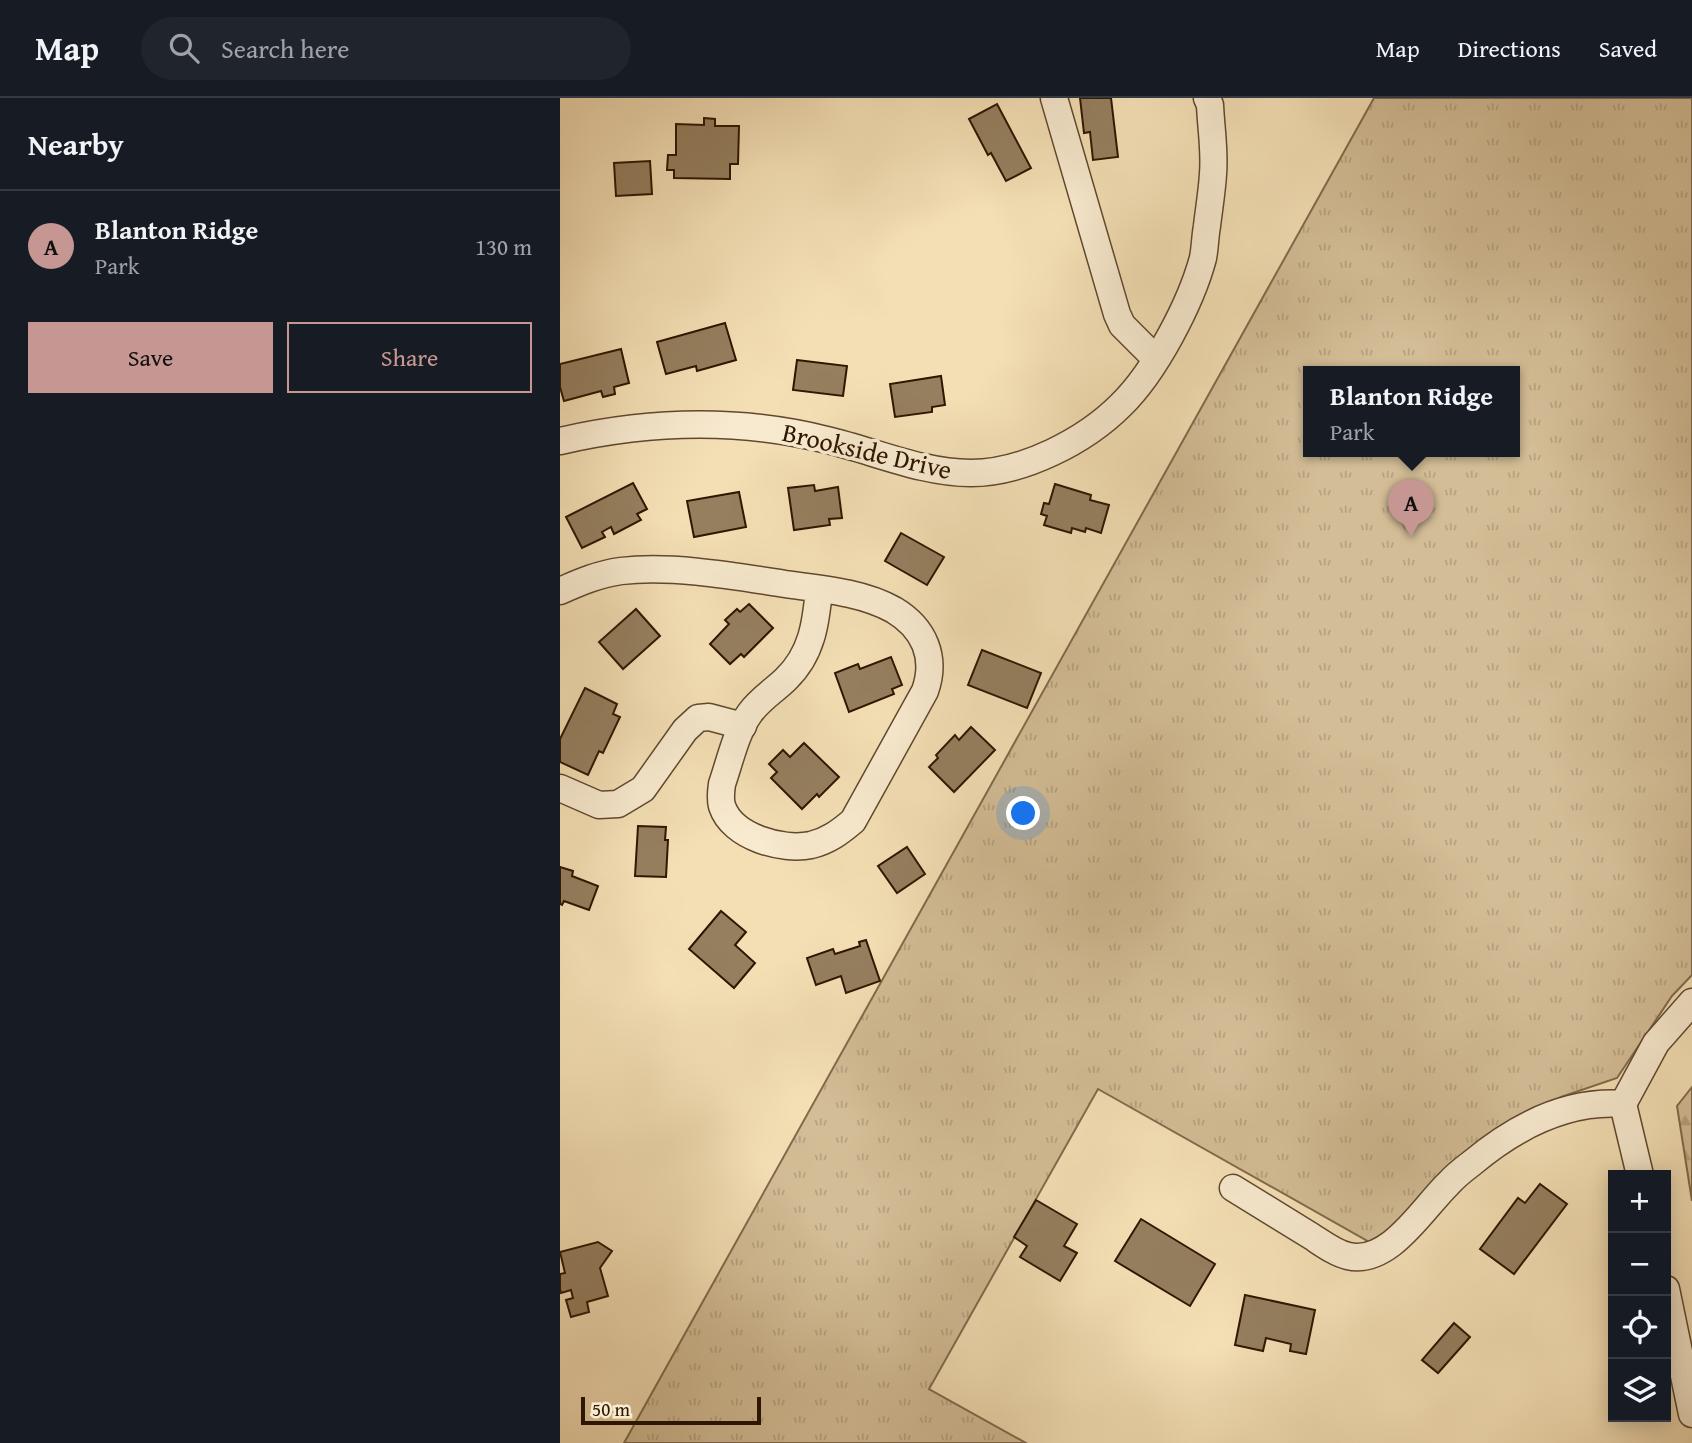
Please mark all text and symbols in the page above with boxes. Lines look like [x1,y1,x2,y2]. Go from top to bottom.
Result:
search box [141,17,631,80]
text: Map [35,24,99,72]
icon: search [165,29,203,67]
text: Search here [221,29,349,68]
text: Map [1376,31,1420,66]
text: Directions [1458,31,1561,66]
text: Saved [1599,31,1657,66]
text: Nearby [28,122,124,166]
text: Blanton Ridge [95,210,258,249]
text: A [44,230,58,263]
text: 130 m [475,230,532,263]
text: Park [95,249,139,282]
button: Save [28,322,273,393]
button: Share [287,322,532,393]
popup [1303,366,1520,457]
text: Blanton Ridge [1330,376,1493,415]
street label: Brookside Drive [779,412,956,489]
text: Park [1330,415,1374,448]
pin: A [1388,479,1434,537]
your location [1006,796,1040,830]
map controls [1608,1170,1671,1422]
button: + [1608,1170,1671,1233]
button: − [1608,1233,1671,1296]
button: locate [1608,1296,1671,1359]
button: layers [1608,1359,1671,1422]
scale bar [581,1394,761,1426]
text: 50 m [592,1395,630,1423]

